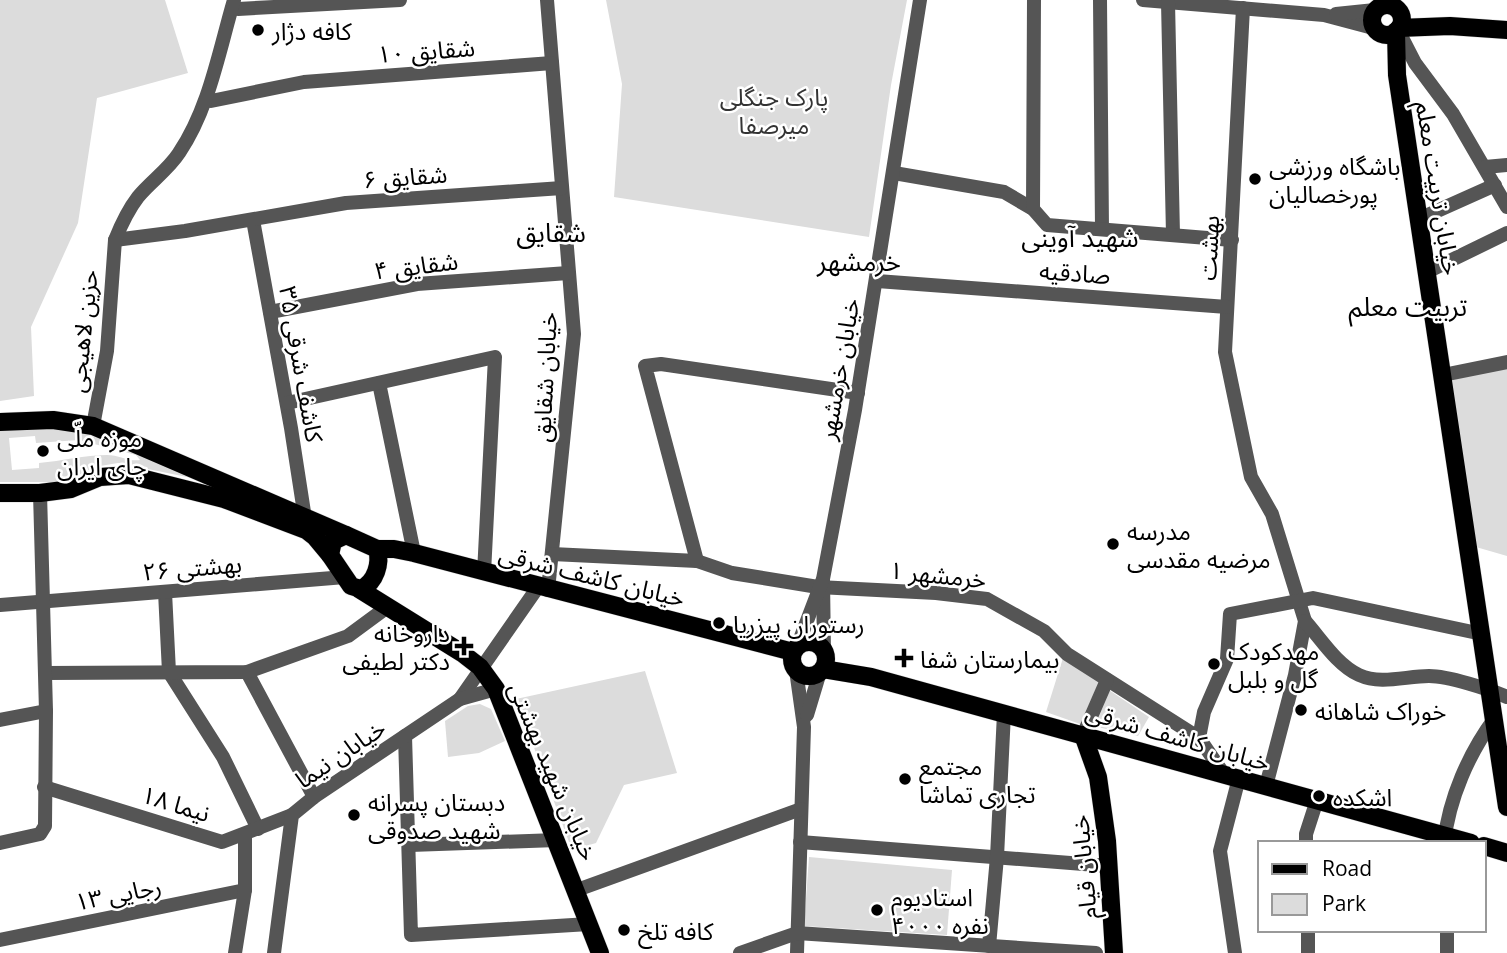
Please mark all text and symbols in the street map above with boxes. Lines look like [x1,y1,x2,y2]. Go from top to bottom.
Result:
place label: کافه دژار [271,14,353,47]
marker: کافه دژار [250,22,266,38]
street label: شقایق ۱۰ [376,30,476,70]
park label: پارک جنگلی میرصفا [720,80,828,141]
street label: خیابان تربیت معلم [1407,99,1469,278]
place label: باشگاه ورزشی پورخصالیان [1269,149,1401,210]
street label: شقایق ۶ [362,157,448,195]
marker: باشگاه ورزشی پورخصالیان [1247,171,1263,187]
district label: شقایق [516,214,586,250]
street label: بهشت [1190,215,1226,281]
district label: شهید آوینی [1021,219,1139,255]
street label: شقایق ۴ [372,243,460,287]
district label: خرمشهر [816,243,901,279]
street label: صادقیه [1038,253,1112,291]
street label: حزین لاهیجی [59,268,105,394]
street label: کاشف شرقی ۳۵ [272,283,332,446]
district label: تربیت معلم [1349,288,1467,327]
street label: خیابان خرمشهر [809,295,867,444]
street label: خیابان شقایق [524,311,564,443]
place label: موزه ملّی چای ایران [57,421,147,482]
marker: موزه ملّی چای ایران [35,443,51,459]
place label: مدرسه مرضیه مقدسی [1127,514,1271,575]
street label: خیابان کاشف شرقی [496,536,688,614]
marker: مدرسه مرضیه مقدسی [1105,536,1121,552]
street label: بهشتی ۲۶ [141,546,243,588]
street label: خرمشهر ۱ [888,553,988,595]
place label: رستوران پیزریا [733,607,865,640]
marker: رستوران پیزریا [711,615,727,631]
place label: داروخانه دکتر لطیفی [342,616,450,677]
place label: مهدکودک گل و بلبل [1228,634,1319,695]
marker: داروخانه دکتر لطیفی [456,638,472,654]
place label: بیمارستان شفا [920,642,1059,675]
marker: بیمارستان شفا [894,648,914,668]
marker: مهدکودک گل و بلبل [1206,656,1222,672]
street label: خیابان شهید بهشتی [502,677,606,865]
street label: خیابان کاشف شرقی [1082,694,1274,778]
place label: خوراک شاهانه [1315,694,1446,727]
marker: خوراک شاهانه [1293,702,1309,718]
street label: خیابان نیما [288,711,392,795]
place label: مجتمع تجاری تماشا [919,749,1036,810]
marker: مجتمع تجاری تماشا [897,771,913,787]
street label: نیما ۱۸ [138,777,214,829]
place label: اشکده [1333,780,1392,813]
place label: دبستان پسرانه شهید صدوقی [368,785,505,846]
marker: اشکده [1311,788,1327,804]
marker: دبستان پسرانه شهید صدوقی [346,807,362,823]
street label: خیابان قیام [1062,813,1107,920]
legend [1258,841,1486,932]
text: Road [1322,854,1372,882]
street label: رجایی ۱۳ [72,868,164,918]
place label: استادیوم ۴۰۰۰ نفره [891,880,989,941]
text: Park [1322,889,1366,917]
marker: استادیوم ۴۰۰۰ نفره [869,902,885,918]
place label: کافه تلخ [638,914,715,949]
marker: کافه تلخ [616,922,632,938]

